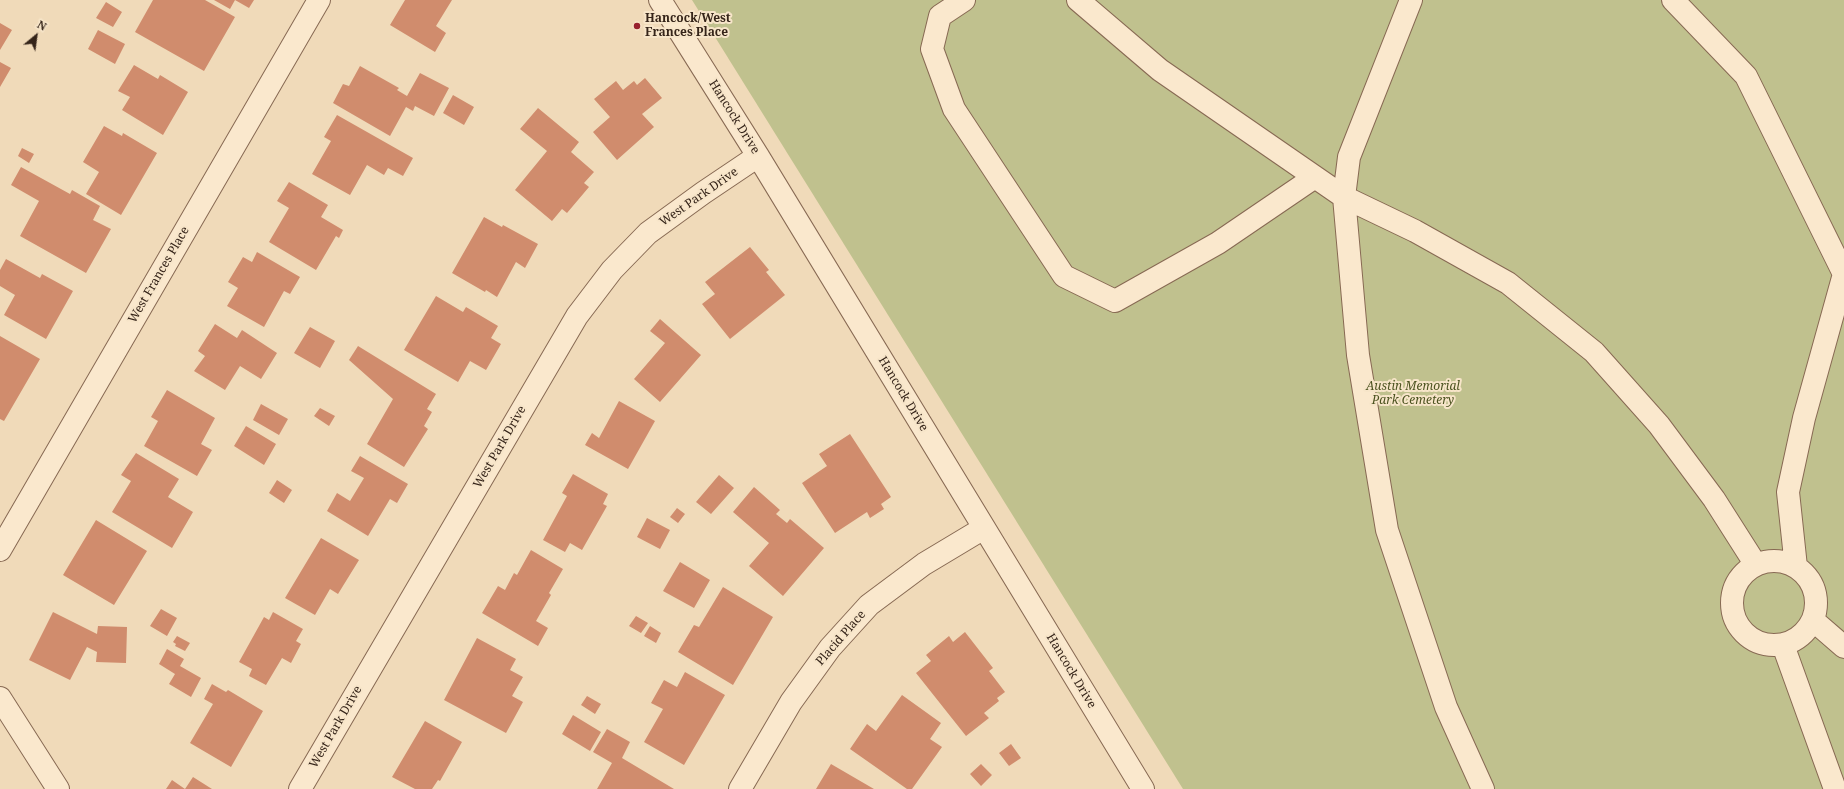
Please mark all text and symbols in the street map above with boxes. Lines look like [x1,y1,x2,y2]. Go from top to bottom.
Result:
place label: Hancock/West Frances Place [645,12,731,40]
north arrow [16,16,56,56]
text: N [35,16,49,34]
marker: Hancock/West Frances Place [632,21,642,31]
street label: Hancock Drive [706,77,762,157]
street label: West Park Drive [657,165,741,229]
street label: West Frances Place [126,224,192,326]
street label: Hancock Drive [875,354,931,434]
park label: Austin Memorial Park Cemetery [1366,380,1460,408]
street label: West Park Drive [471,403,529,491]
street label: Placid Place [813,608,869,668]
street label: Hancock Drive [1043,631,1099,711]
street label: West Park Drive [307,683,365,771]

